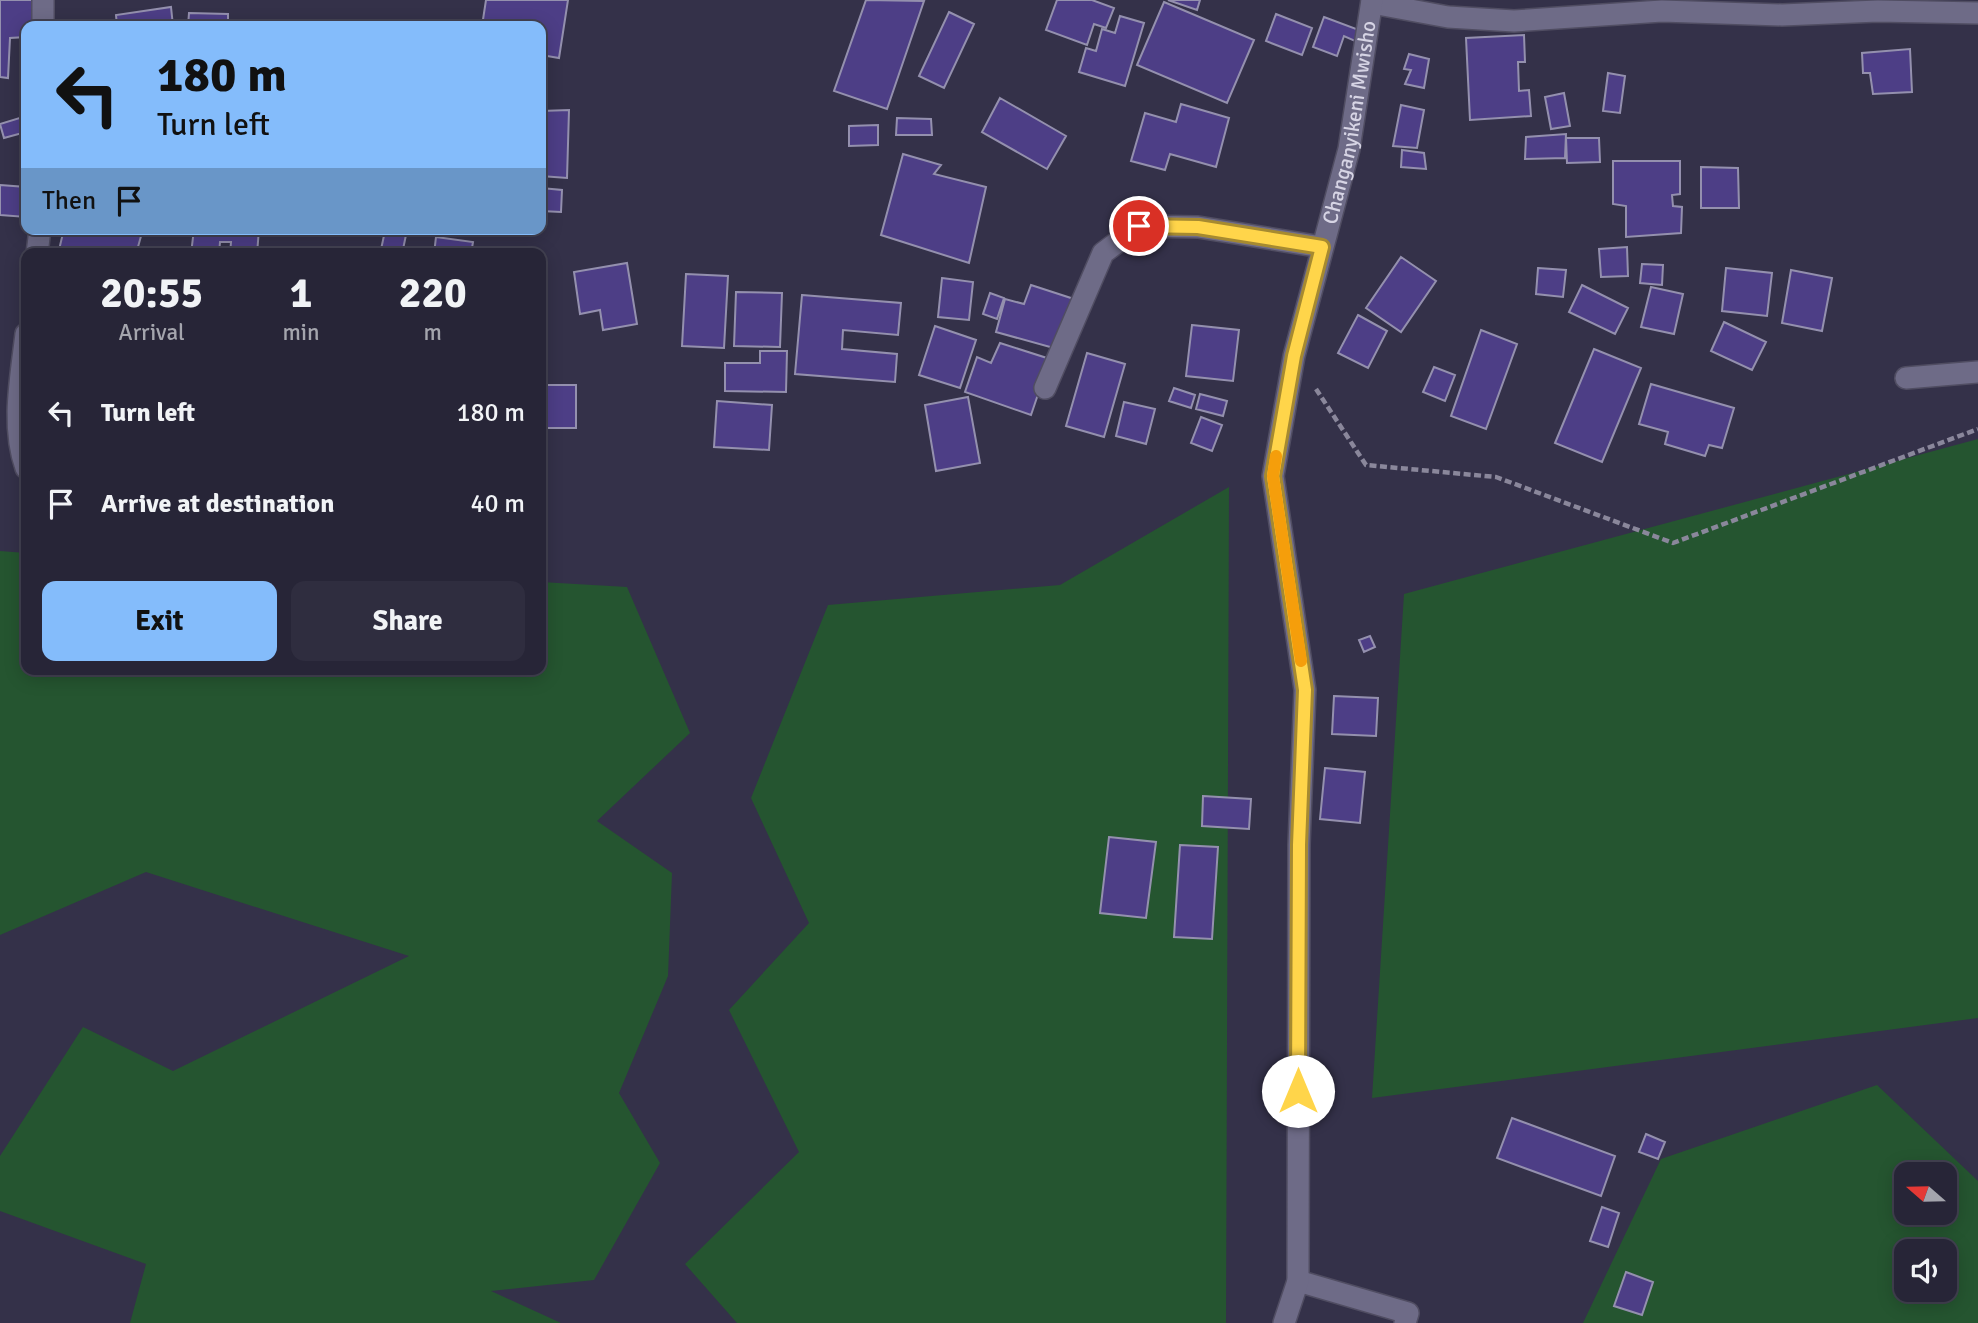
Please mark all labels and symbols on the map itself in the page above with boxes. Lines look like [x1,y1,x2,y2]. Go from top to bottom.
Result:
street label: Changanyikeni Mwisho [1317,19,1382,227]
pin [1109,196,1169,256]
position arrow [1261,1054,1335,1128]
north arrow [1894,1162,1956,1225]

